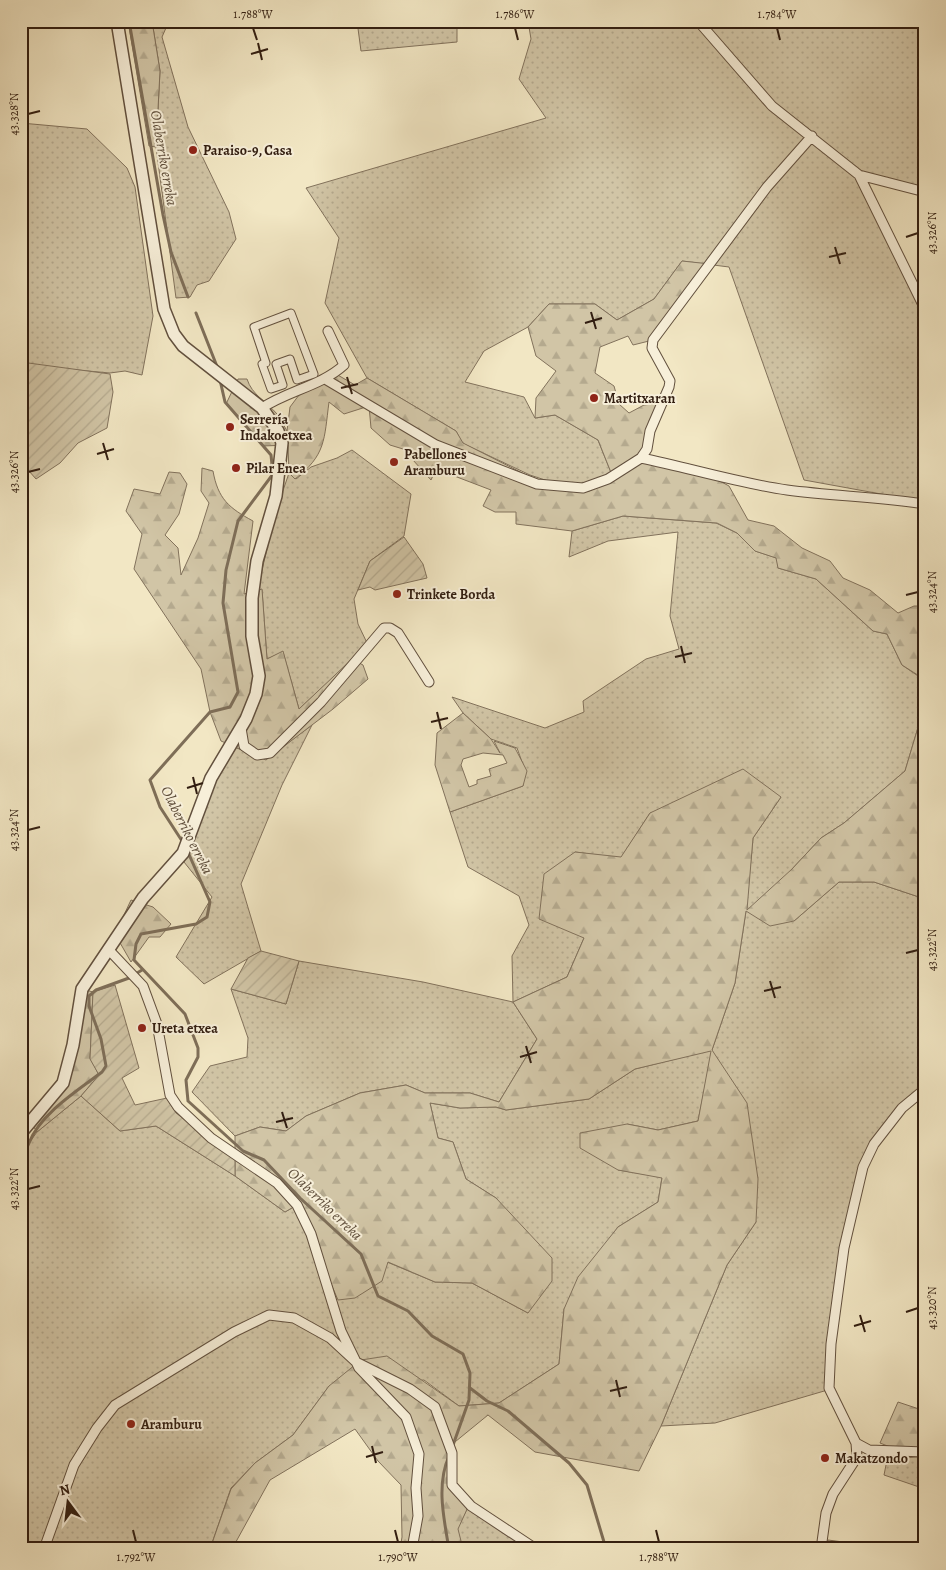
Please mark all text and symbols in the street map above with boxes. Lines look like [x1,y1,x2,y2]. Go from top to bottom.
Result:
text: 1.788°W [233,6,273,22]
text: 1.786°W [496,6,535,22]
text: 1.784°W [758,6,797,22]
text: 43.328°N [6,92,22,135]
water label: Olaberriko erreka [146,109,182,207]
place label: Paraiso-9, Casa [203,141,292,160]
marker: Paraiso-9, Casa [187,144,199,156]
text: 43.326°N [924,211,940,254]
place label: Martitxaran [604,389,675,408]
marker: Martitxaran [588,392,600,404]
place label: Serrería Indakoetxea [240,410,313,445]
marker: Serrería Indakoetxea [224,421,236,433]
place label: Pabellones Aramburu [403,445,467,480]
text: 43.326°N [6,450,22,493]
marker: Pabellones Aramburu [388,456,400,468]
place label: Pilar Enea [246,459,306,478]
marker: Pilar Enea [230,462,242,474]
text: 43.324°N [924,570,940,613]
place label: Trinkete Borda [407,585,496,604]
marker: Trinkete Borda [391,588,403,600]
water label: Olaberriko erreka [156,782,218,878]
text: 43.324°N [6,808,22,851]
text: 43.322°N [924,928,940,971]
place label: Ureta etxea [152,1019,218,1038]
marker: Ureta etxea [136,1022,148,1034]
water label: Olaberriko erreka [283,1163,367,1245]
text: 43.322°N [6,1167,22,1210]
text: 43.320°N [924,1286,940,1330]
place label: Aramburu [140,1415,202,1434]
marker: Aramburu [125,1418,137,1430]
place label: Makatzondo [835,1449,908,1468]
marker: Makatzondo [819,1452,831,1464]
north arrow [42,1478,92,1528]
text: N [57,1479,72,1500]
text: 1.792°W [117,1549,156,1565]
text: 1.790°W [378,1549,419,1565]
text: 1.788°W [639,1549,679,1565]

